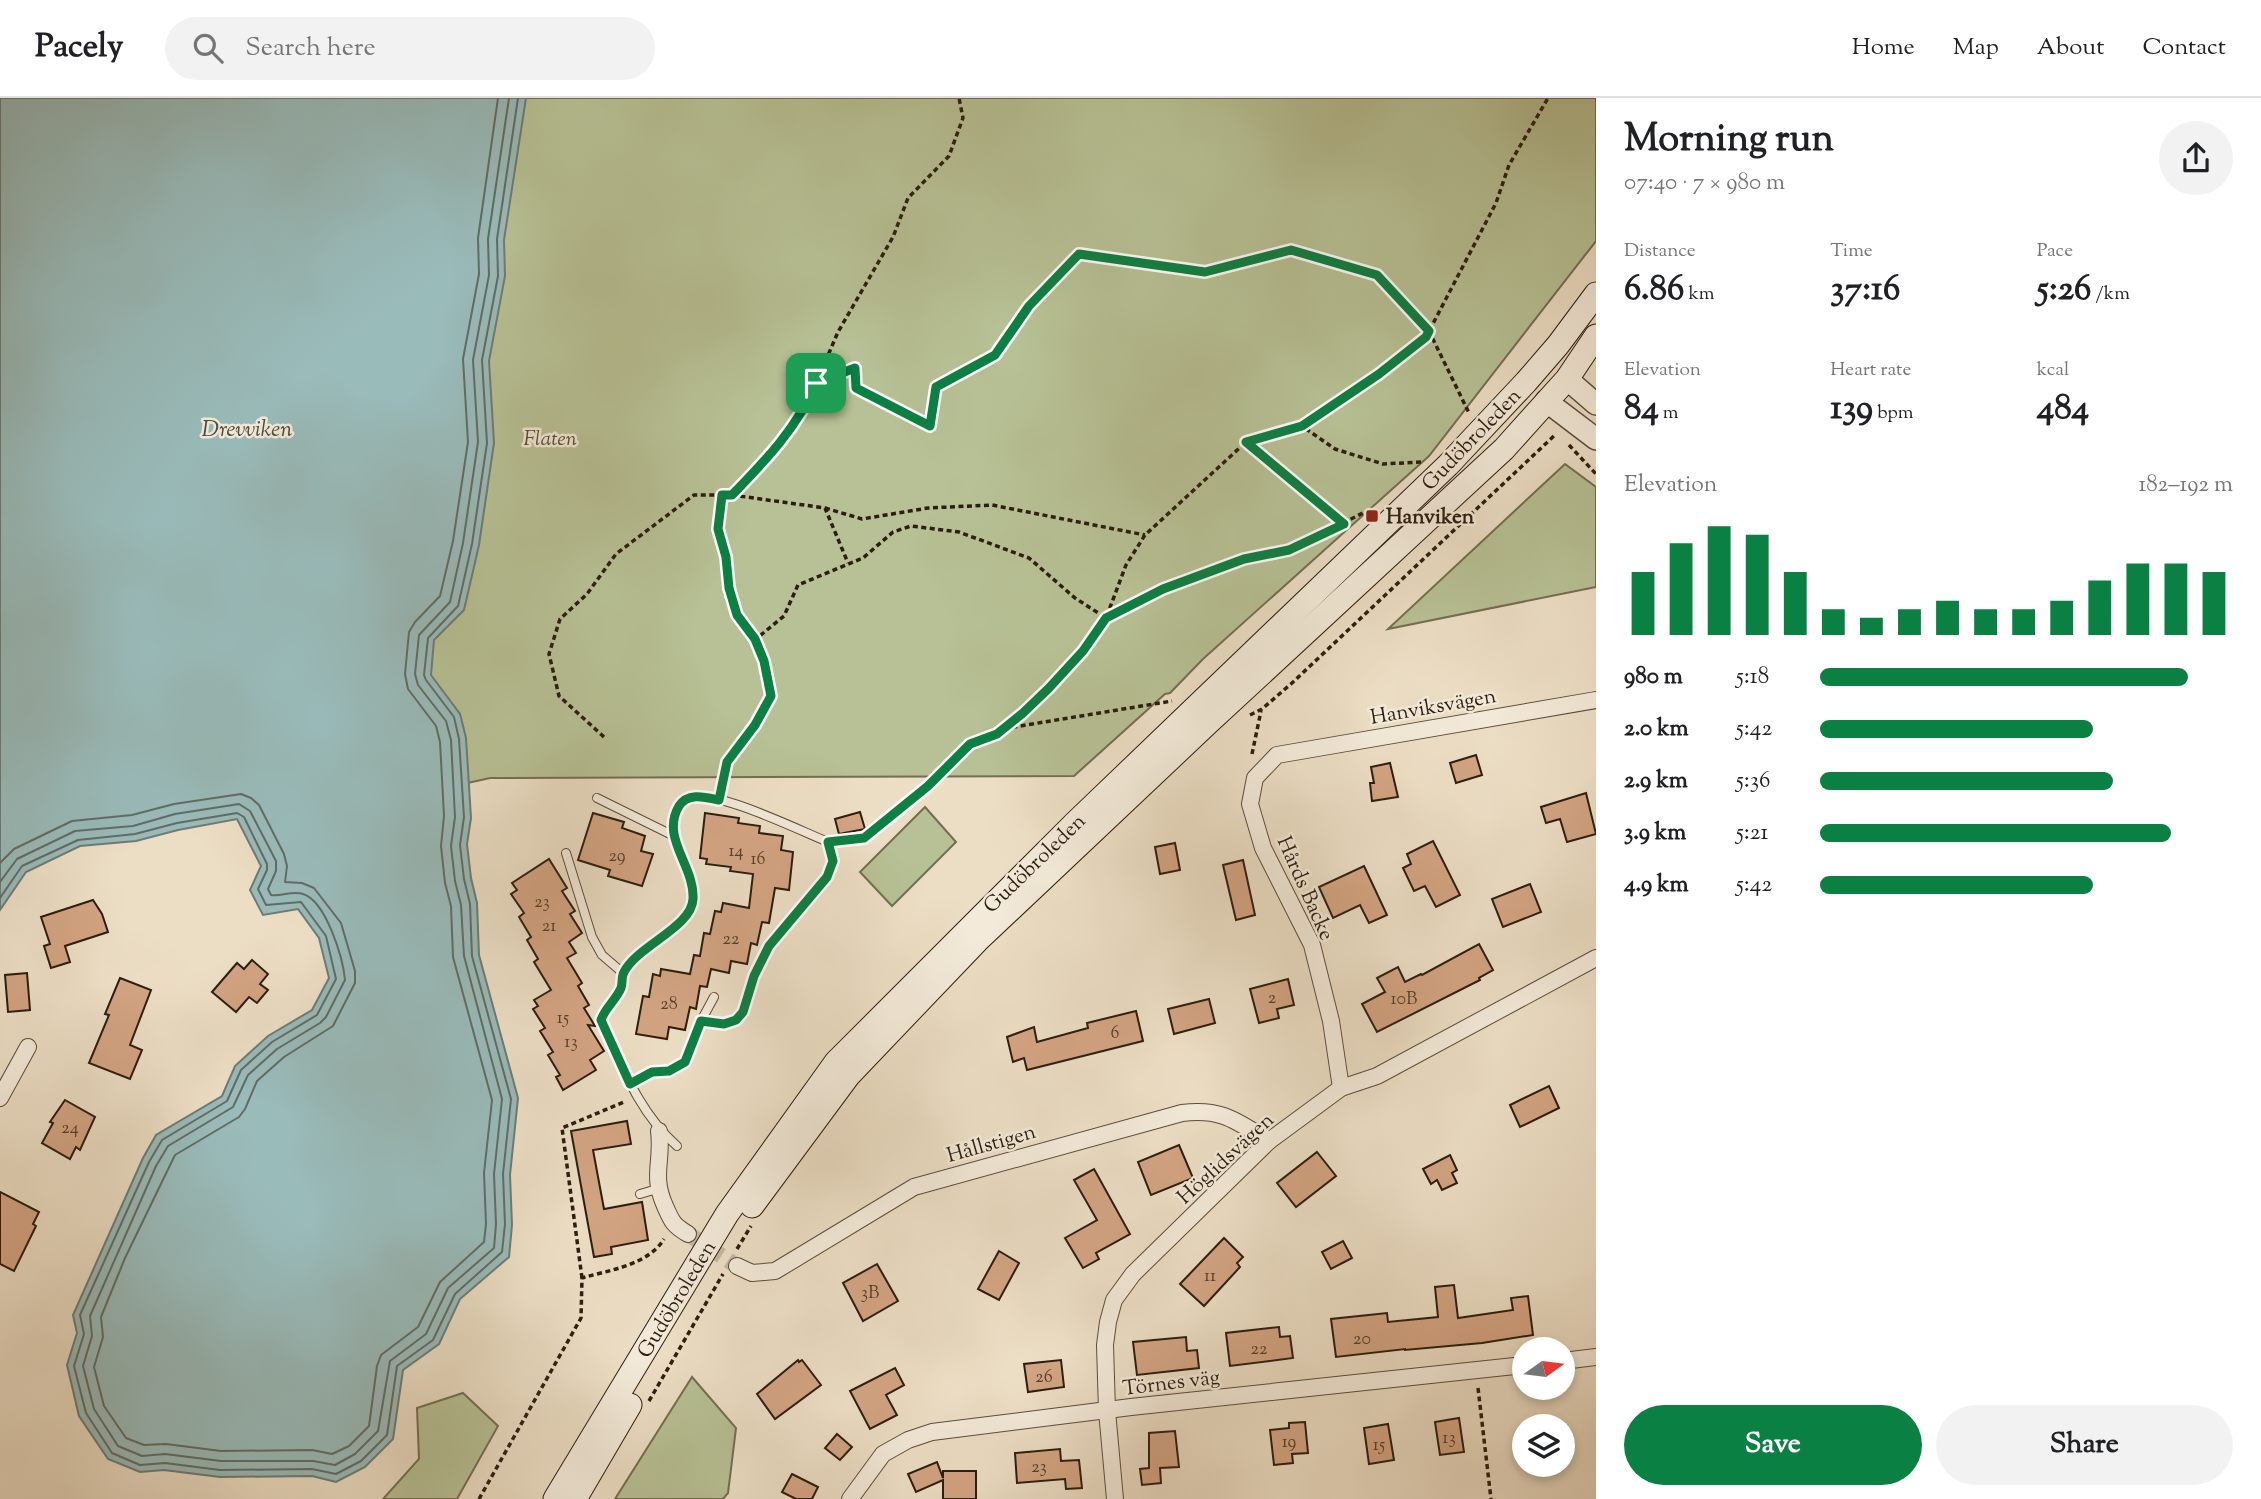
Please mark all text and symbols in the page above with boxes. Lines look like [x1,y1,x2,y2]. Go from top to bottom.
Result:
search box [165,17,655,80]
text: Pacely [35,24,123,72]
icon: search [189,29,227,67]
text: Search here [245,30,376,67]
text: Home [1852,31,1915,65]
text: Map [1953,31,1999,65]
text: About [2037,31,2104,65]
text: Contact [2142,31,2226,65]
text: Morning run [1624,114,1834,168]
button: share [2159,121,2233,195]
text: 07:40 · 7 × 980 m [1624,167,1785,200]
text: Distance [1624,238,1696,265]
text: Time [1830,238,1873,265]
text: Pace [2037,238,2073,265]
text: 6.86 [1624,265,1684,316]
text: 37:16 [1830,265,1900,316]
text: 5:26 [2037,265,2092,316]
text: km [1684,281,1715,308]
text: /km [2092,281,2130,308]
pin [786,353,846,413]
text: Elevation [1624,357,1701,384]
text: Heart rate [1830,357,1911,384]
text: kcal [2037,357,2069,384]
icon: arrive [797,364,835,402]
street label: Gudöbroleden [1416,382,1529,498]
text: 84 [1624,384,1659,435]
text: 139 [1830,384,1873,435]
text: 484 [2037,384,2089,435]
text: m [1659,400,1679,427]
text: bpm [1873,400,1914,427]
water label: Drevviken [202,414,292,447]
park label: Flaten [523,425,577,455]
text: Elevation [1624,469,1717,502]
text: 182–192 m [2138,469,2233,502]
place label: Hanviken [1386,503,1475,533]
marker: Hanviken [1364,508,1380,524]
text: 980 m [1624,661,1683,694]
text: 5:18 [1736,661,1769,694]
street label: Hanviksvägen [1368,682,1499,734]
text: 2.0 km [1624,713,1689,746]
text: 5:42 [1736,713,1772,746]
text: 2.9 km [1624,765,1688,798]
text: 5:36 [1736,765,1770,798]
street label: Gudöbroleden [977,808,1093,921]
text: 3.9 km [1624,817,1686,850]
text: 5:21 [1736,817,1768,850]
street label: Hårds Backe [1268,832,1341,946]
house number: 14 [728,839,744,865]
house number: 29 [608,844,626,870]
house number: 16 [750,847,766,873]
text: 4.9 km [1624,869,1689,902]
text: 5:42 [1736,869,1772,902]
house number: 23 [534,890,550,916]
house number: 21 [542,914,556,940]
house number: 22 [723,927,740,953]
house number: 2 [1268,986,1277,1012]
house number: 10B [1391,987,1417,1013]
house number: 28 [660,992,678,1018]
house number: 15 [557,1006,569,1032]
house number: 6 [1111,1021,1120,1047]
house number: 13 [564,1030,578,1056]
street label: Höglidsvägen [1171,1107,1282,1212]
house number: 24 [61,1116,79,1142]
street label: Hållstigen [943,1118,1040,1172]
street label: Gudöbroleden [631,1236,725,1364]
house number: 11 [1204,1264,1216,1290]
house number: 3B [861,1281,879,1307]
house number: 20 [1353,1327,1371,1353]
house number: 22 [1251,1337,1268,1363]
north arrow [1512,1337,1575,1400]
map controls [1512,1337,1575,1477]
street label: Törnes väg [1121,1363,1222,1405]
house number: 26 [1035,1365,1053,1391]
button: Save [1624,1405,1922,1485]
button: Share [1936,1405,2233,1485]
button: layers [1512,1414,1575,1477]
house number: 13 [1442,1426,1456,1452]
house number: 19 [1282,1430,1297,1456]
house number: 15 [1373,1433,1385,1459]
house number: 23 [1031,1455,1047,1481]

